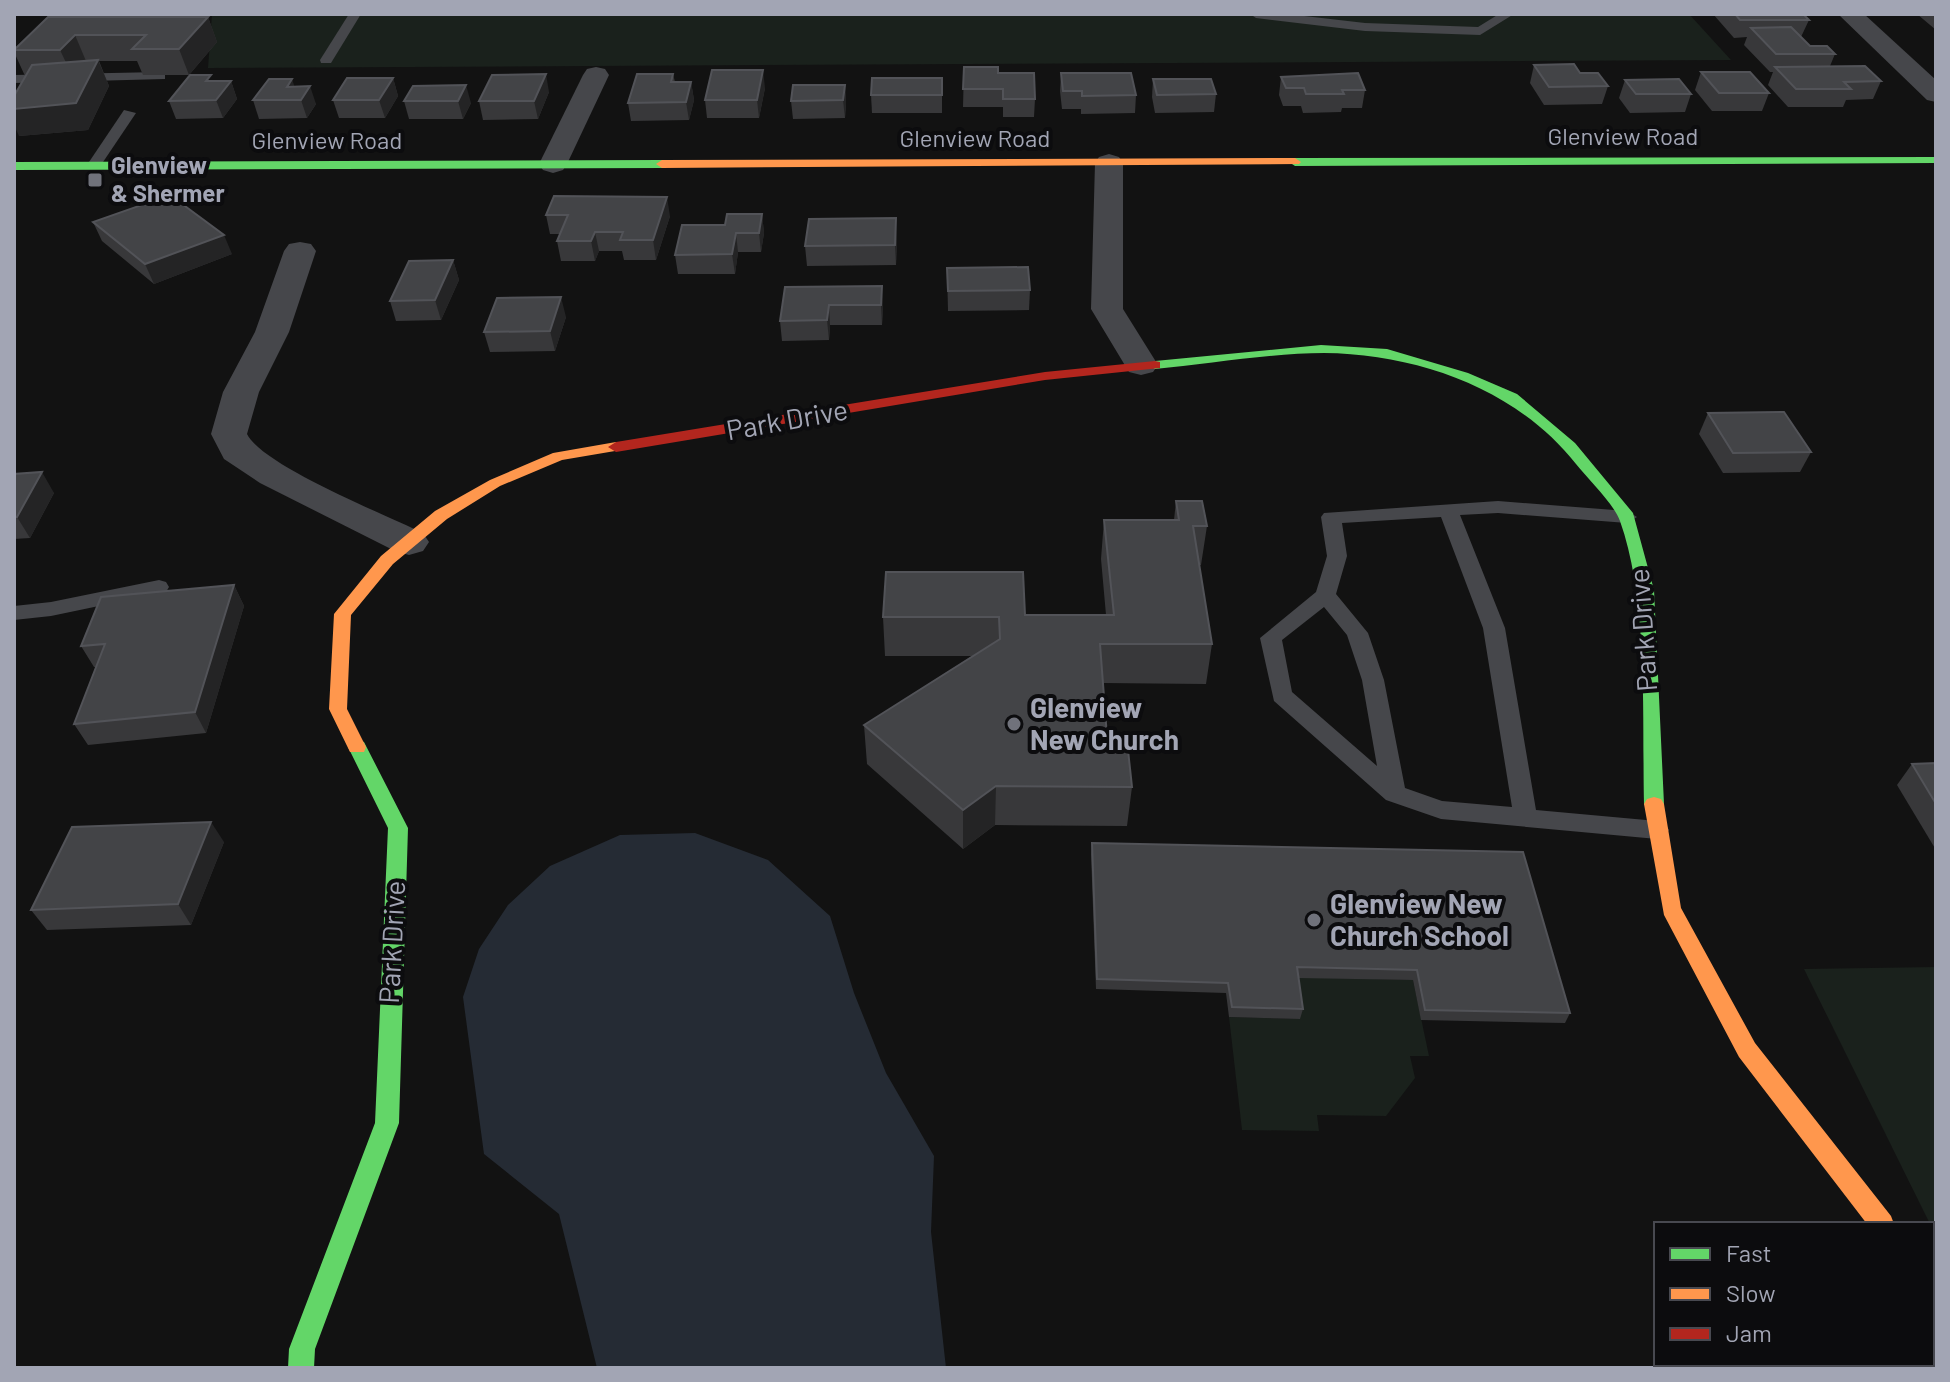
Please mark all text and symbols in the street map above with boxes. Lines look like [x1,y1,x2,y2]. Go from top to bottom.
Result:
street label: Glenview Road [1548,121,1698,150]
street label: Glenview Road [900,123,1050,152]
street label: Glenview Road [252,125,402,154]
place label: Glenview & Shermer [111,150,225,207]
marker: Glenview & Shermer [86,171,104,189]
street label: Park Drive [723,392,850,446]
street label: Park Drive [1621,568,1663,693]
place label: Glenview New Church [1030,690,1179,756]
marker: Glenview New Church [1005,715,1023,733]
street label: Park Drive [371,880,411,1004]
place label: Glenview New Church School [1330,886,1509,952]
marker: Glenview New Church School [1305,911,1323,929]
legend [1654,1222,1934,1366]
text: Fast [1726,1238,1771,1267]
text: Slow [1726,1278,1775,1307]
text: Jam [1726,1318,1772,1347]

